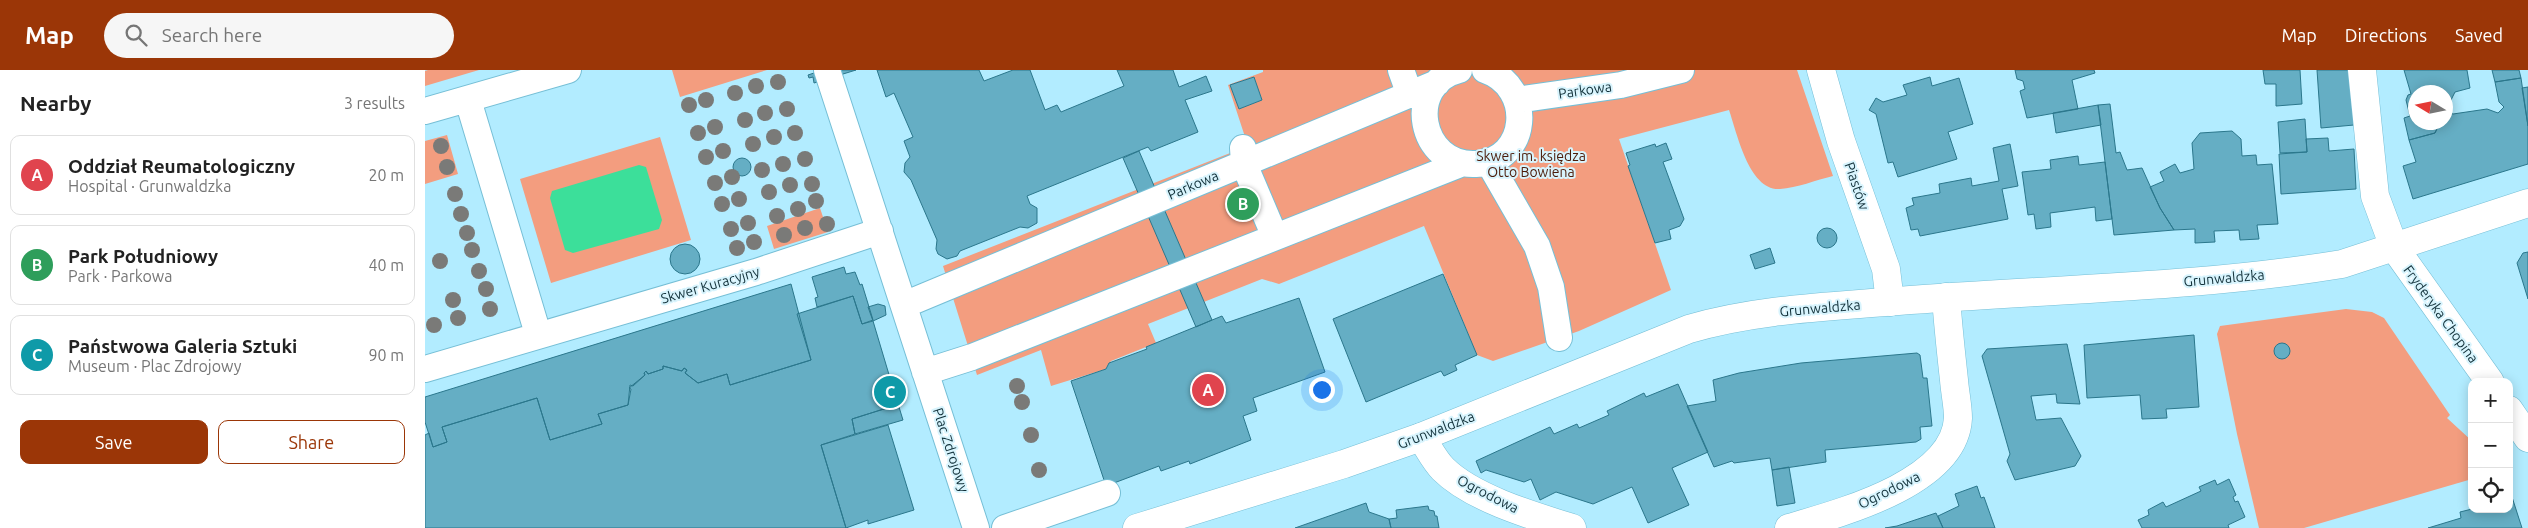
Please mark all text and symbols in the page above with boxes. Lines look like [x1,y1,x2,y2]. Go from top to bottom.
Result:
search box [104,13,454,58]
icon: search [122,21,150,49]
text: Map [25,22,74,49]
text: Search here [162,24,262,46]
text: Map [2281,25,2317,45]
text: Directions [2345,25,2427,45]
text: Saved [2455,25,2503,45]
street label: Parkowa [1557,78,1613,102]
north arrow [2408,85,2453,130]
text: Nearby [20,91,91,115]
text: 3 results [344,94,405,112]
park label: Skwer im. księdza Otto Bowiena [1476,148,1586,180]
text: Oddział Reumatologiczny [68,155,295,177]
street label: Piastów [1841,160,1873,212]
text: A [31,166,43,184]
text: 20 m [368,166,404,184]
street label: Parkowa [1165,167,1221,203]
text: Hospital · Grunwaldzka [68,177,231,195]
pin: B [1227,185,1259,223]
text: Park Południowy [68,245,218,267]
text: B [32,256,42,274]
text: 40 m [368,256,404,274]
street label: Fryderyka Chopina [2400,262,2482,366]
street label: Skwer Kuracyjny [659,263,761,307]
street label: Grunwaldzka [2183,266,2265,290]
text: Park · Parkowa [68,267,173,285]
street label: Grunwaldzka [1779,296,1861,320]
text: Państwowa Galeria Sztuki [68,335,297,357]
text: C [32,346,42,364]
text: 90 m [368,346,404,364]
text: Museum · Plac Zdrojowy [68,357,241,375]
pin: A [1192,371,1224,409]
pin: C [874,373,906,411]
your location [1309,377,1335,403]
map controls [2468,378,2513,513]
button: + [2468,378,2513,423]
street label: Plac Zdrojowy [930,406,972,494]
street label: Grunwaldzka [1395,408,1477,452]
button: Save [20,420,208,464]
button: Share [218,420,405,464]
button: − [2468,423,2513,468]
street label: Ogrodowa [1855,468,1923,512]
button: locate [2468,468,2513,513]
street label: Ogrodowa [1455,472,1521,516]

